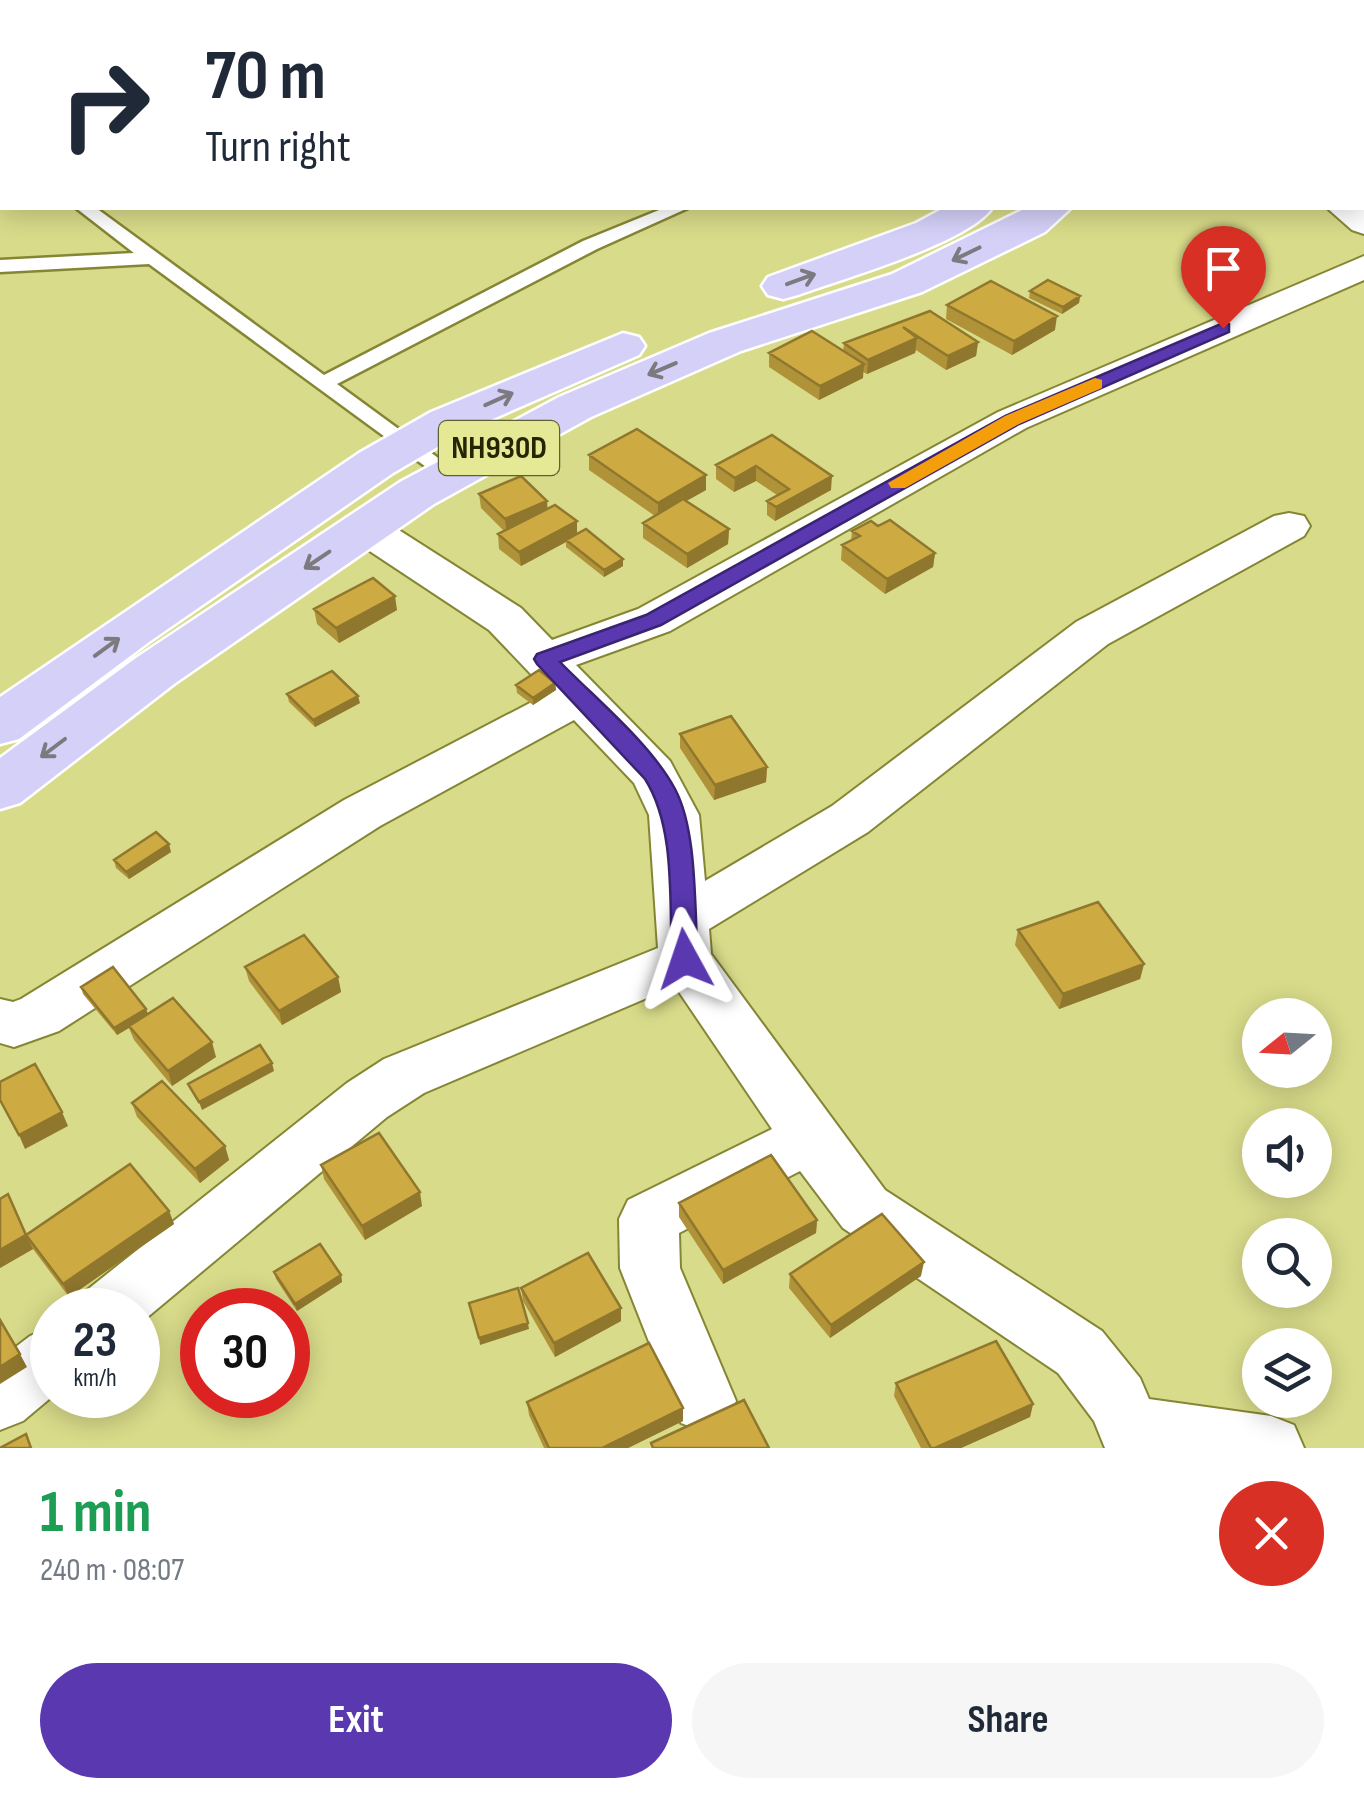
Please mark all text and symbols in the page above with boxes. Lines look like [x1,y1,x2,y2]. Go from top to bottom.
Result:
text: 70 m [205,35,326,119]
icon: right [40,40,170,170]
text: Turn right [205,120,351,175]
pin [1181,226,1266,329]
icon: arrive [1196,241,1251,296]
one-way arrow [951,246,981,265]
one-way arrow [785,269,816,287]
one-way arrow [647,362,678,380]
one-way arrow [483,389,514,407]
road number: NH930D [439,421,559,475]
one-way arrow [304,549,332,570]
one-way arrow [93,637,120,658]
one-way arrow [40,738,67,759]
position arrow [633,907,737,1011]
north arrow [1242,998,1332,1088]
map controls [1242,998,1332,1418]
button: sound [1242,1108,1332,1198]
button: search [1242,1218,1332,1308]
speed limit sign: 30 [180,1288,310,1418]
text: 23 [73,1311,117,1371]
button: layers [1242,1328,1332,1418]
text: km/h [73,1363,117,1394]
text: 1 min [40,1477,152,1549]
button: close [1219,1481,1324,1586]
text: 240 m · 08:07 [40,1551,184,1590]
button: Exit [40,1663,672,1778]
button: Share [692,1663,1324,1778]

